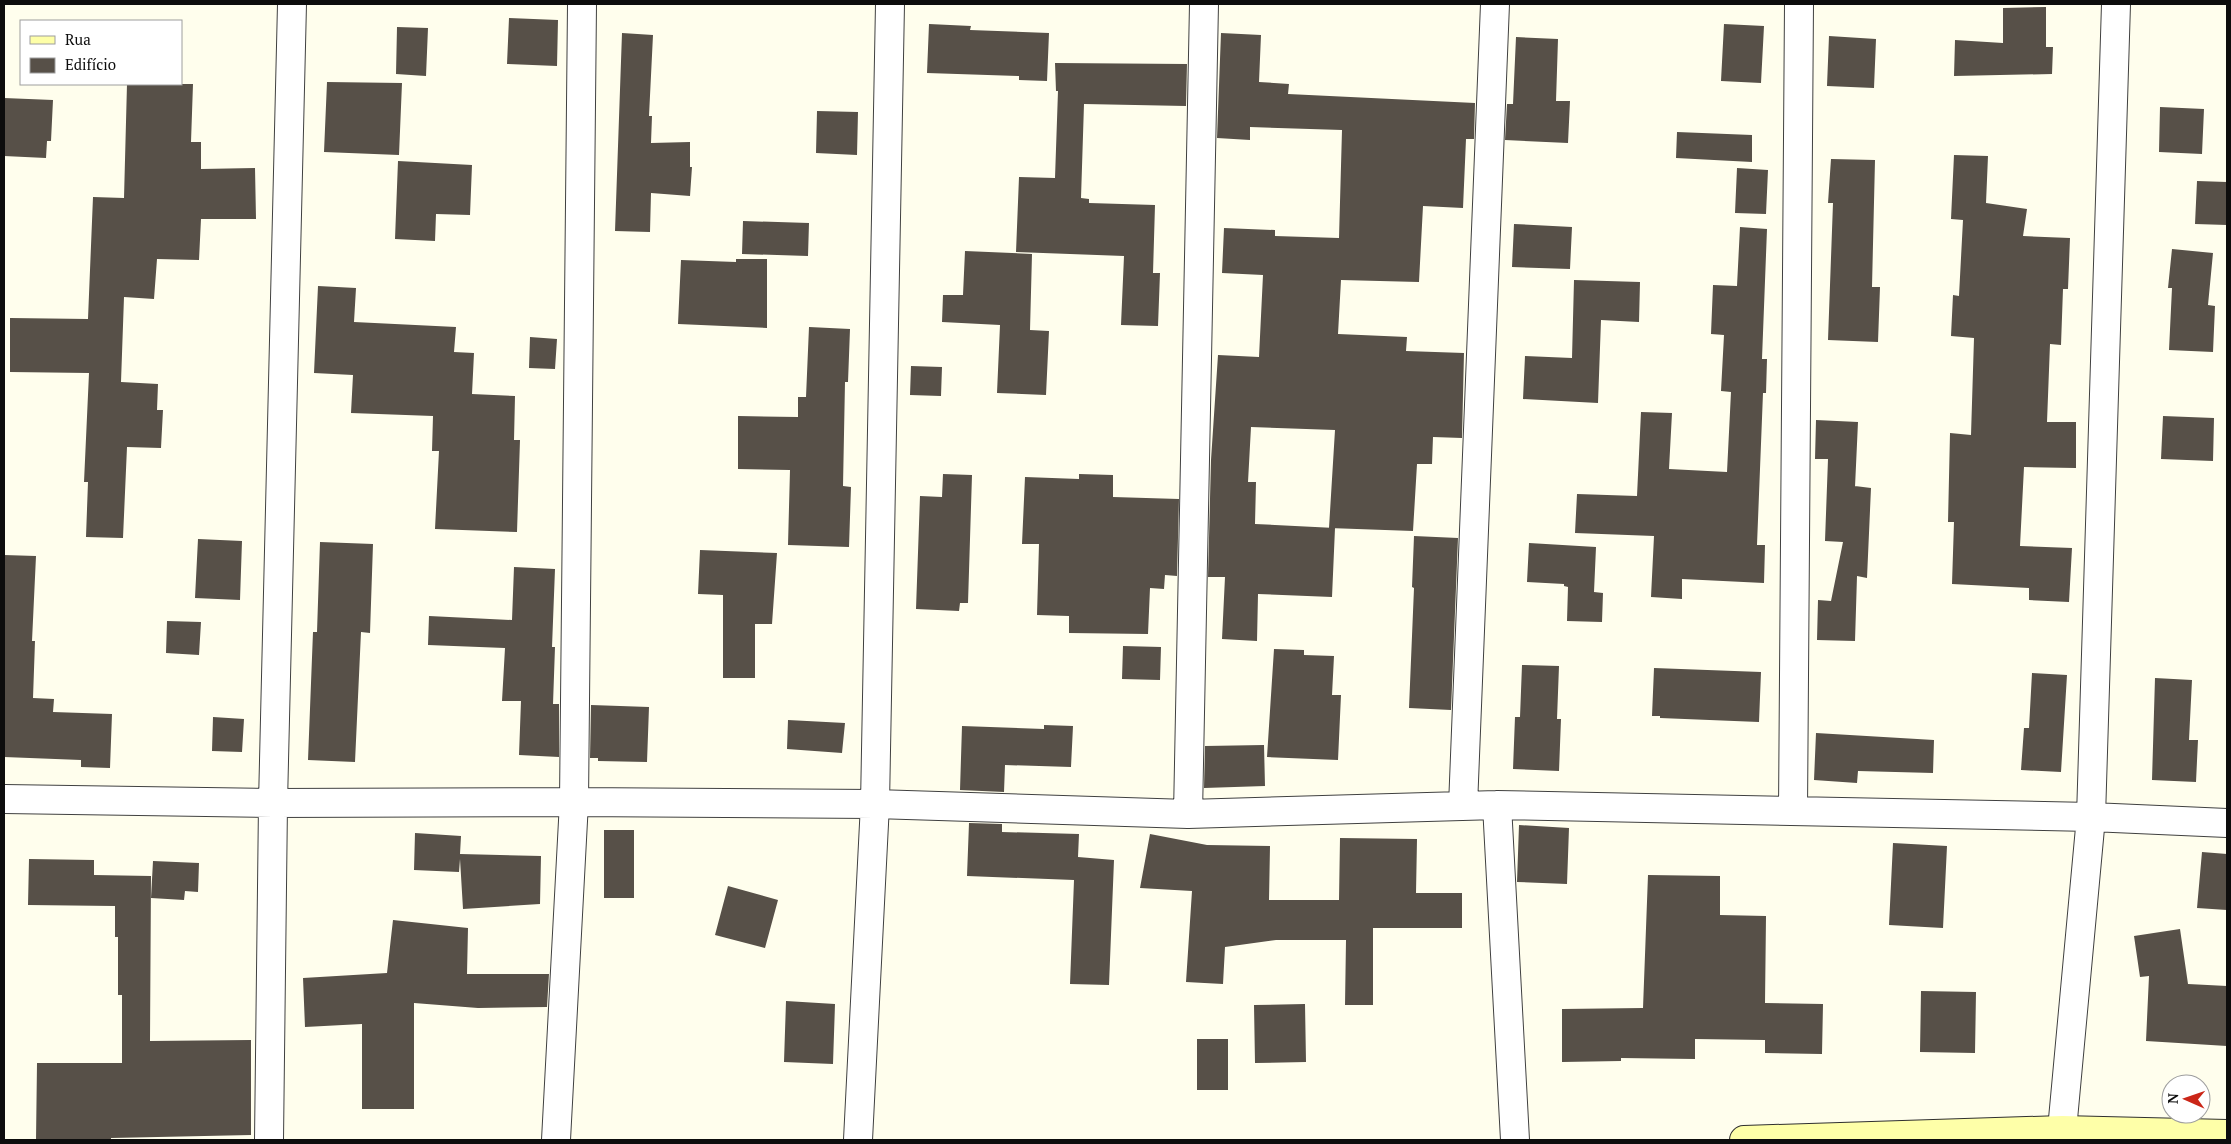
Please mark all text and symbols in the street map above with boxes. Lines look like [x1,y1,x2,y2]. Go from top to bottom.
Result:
legend [20,20,182,85]
text: Rua [65,29,91,49]
text: Edifício [65,54,116,74]
north arrow [2161,1074,2211,1124]
text: N [2163,1093,2182,1104]

